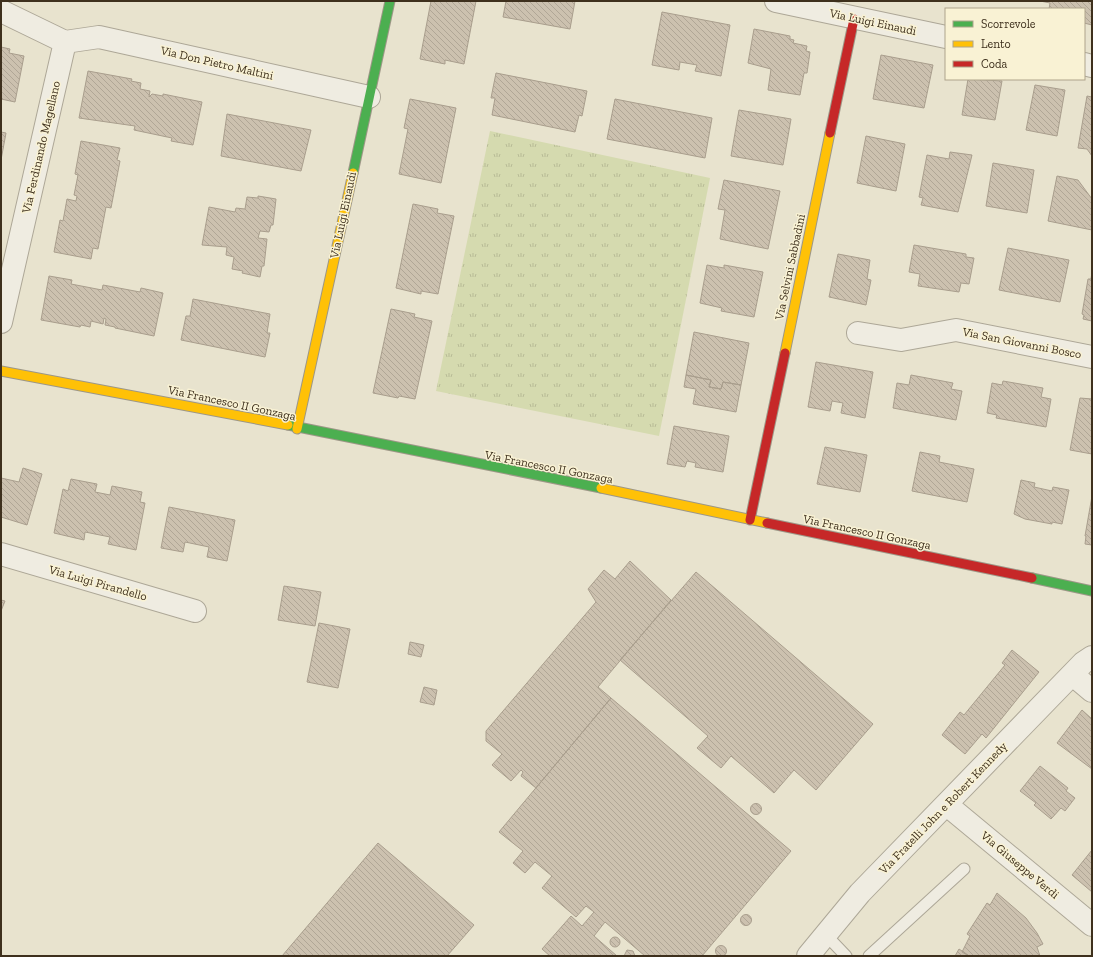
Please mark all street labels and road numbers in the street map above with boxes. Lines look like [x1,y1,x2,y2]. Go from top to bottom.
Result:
street label: Via Luigi Einaudi [827,6,918,38]
street label: Via Don Pietro Maltini [158,43,275,83]
street label: Via Ferdinando Magellano [19,80,63,215]
street label: Via Luigi Einaudi [327,170,359,261]
street label: Via Selvini Sabbadini [772,212,808,322]
street label: Via San Giovanni Bosco [960,324,1083,361]
street label: Via Francesco II Gonzaga [166,382,297,423]
street label: Via Francesco II Gonzaga [483,448,614,486]
street label: Via Francesco II Gonzaga [801,511,932,552]
street label: Via Luigi Pirandello [46,562,149,604]
street label: Via Fratelli John e Robert Kennedy [875,738,1010,878]
street label: Via Giuseppe Verdi [977,828,1062,902]

